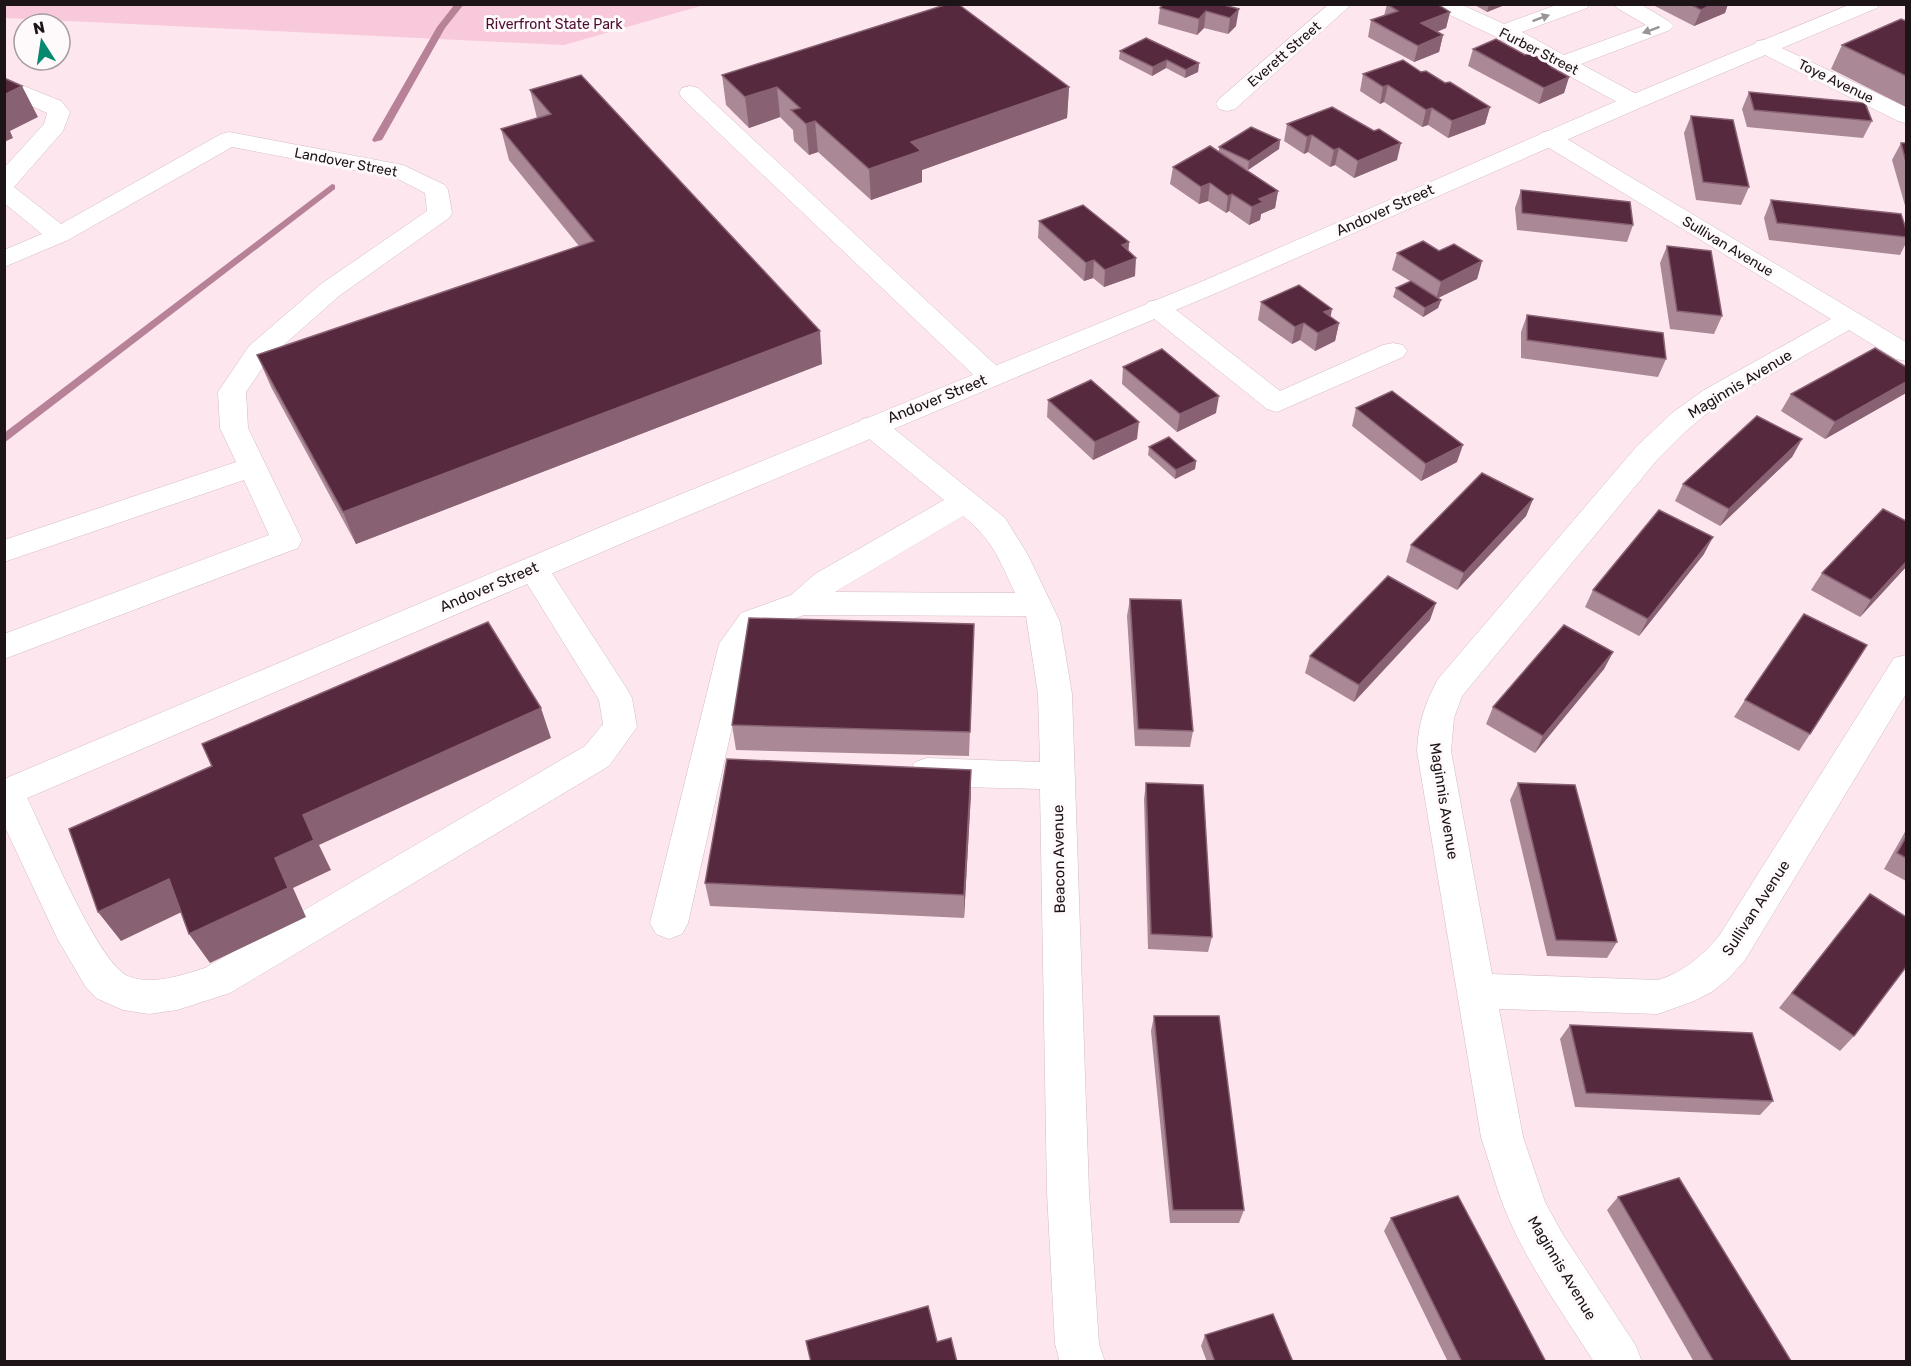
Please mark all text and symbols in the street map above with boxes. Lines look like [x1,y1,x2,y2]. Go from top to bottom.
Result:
north arrow [12,12,72,72]
one-way arrow [1532,13,1550,23]
park label: Riverfront State Park [486,16,623,33]
text: N [31,17,47,38]
street label: Everett Street [1244,18,1325,91]
street label: Furber Street [1496,24,1582,79]
one-way arrow [1642,26,1660,36]
street label: Toye Avenue [1795,56,1876,107]
street label: Landover Street [293,144,399,181]
street label: Andover Street [1333,180,1437,240]
street label: Sullivan Avenue [1679,213,1776,280]
street label: Maginnis Avenue [1685,346,1795,422]
street label: Andover Street [885,371,989,427]
street label: Andover Street [437,558,541,616]
street label: Maginnis Avenue [1426,741,1462,861]
street label: Beacon Avenue [1049,805,1069,913]
street label: Sullivan Avenue [1718,857,1794,959]
street label: Maginnis Avenue [1524,1213,1600,1323]

